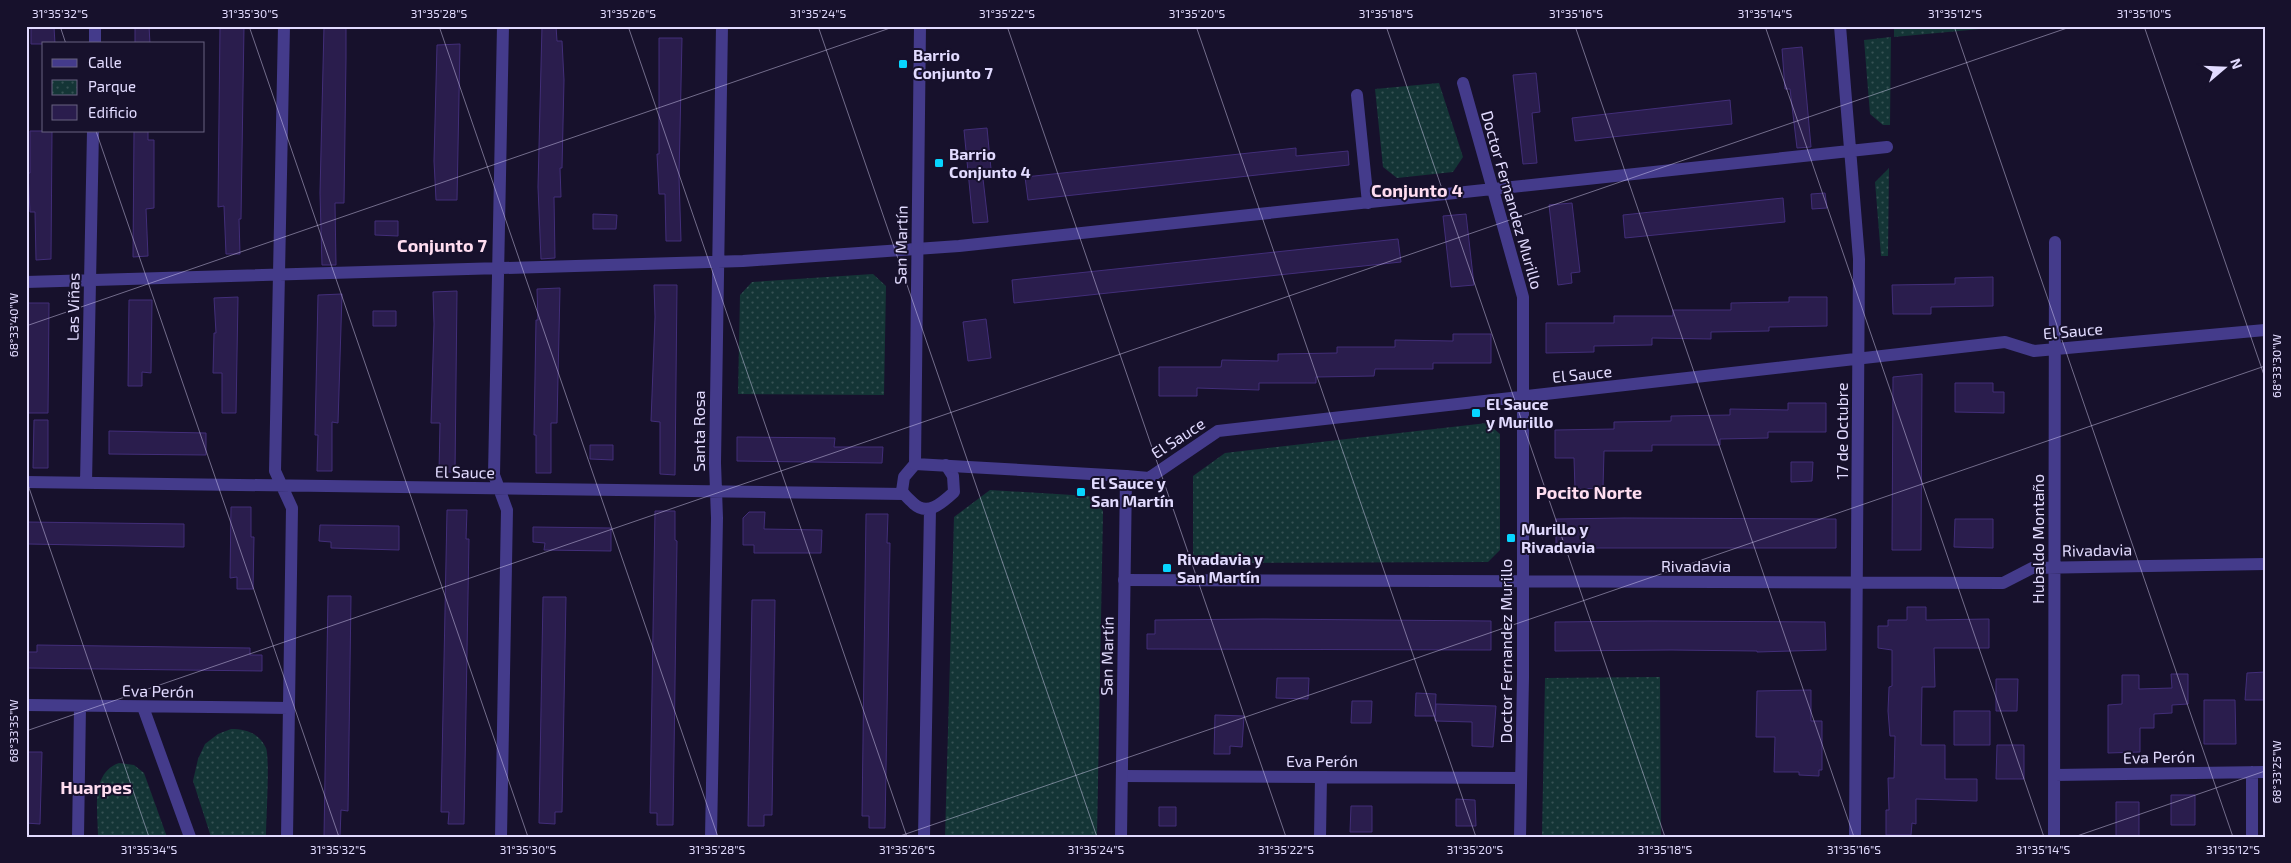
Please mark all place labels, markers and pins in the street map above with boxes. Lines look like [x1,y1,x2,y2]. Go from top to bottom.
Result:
place label: Barrio Conjunto 7 [913,45,993,82]
marker: Barrio Conjunto 7 [897,58,909,70]
place label: Barrio Conjunto 4 [949,144,1031,181]
marker: Barrio Conjunto 4 [933,157,945,169]
place label: El Sauce y Murillo [1486,394,1553,432]
marker: El Sauce y Murillo [1470,407,1482,419]
place label: El Sauce y San Martín [1091,473,1174,510]
marker: El Sauce y San Martín [1075,486,1087,498]
place label: Murillo y Rivadavia [1521,519,1595,556]
marker: Murillo y Rivadavia [1505,532,1517,544]
place label: Rivadavia y San Martín [1177,549,1263,586]
marker: Rivadavia y San Martín [1161,562,1173,574]

